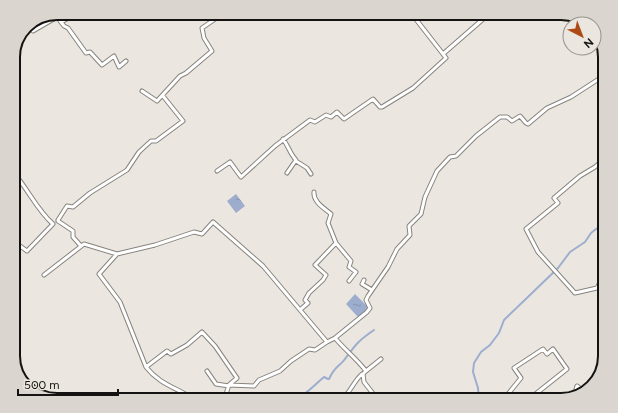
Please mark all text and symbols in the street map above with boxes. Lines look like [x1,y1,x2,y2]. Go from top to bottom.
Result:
north arrow [562,16,602,56]
text: N [581,35,596,51]
scale bar [18,371,118,397]
text: 500 m [24,378,59,392]

